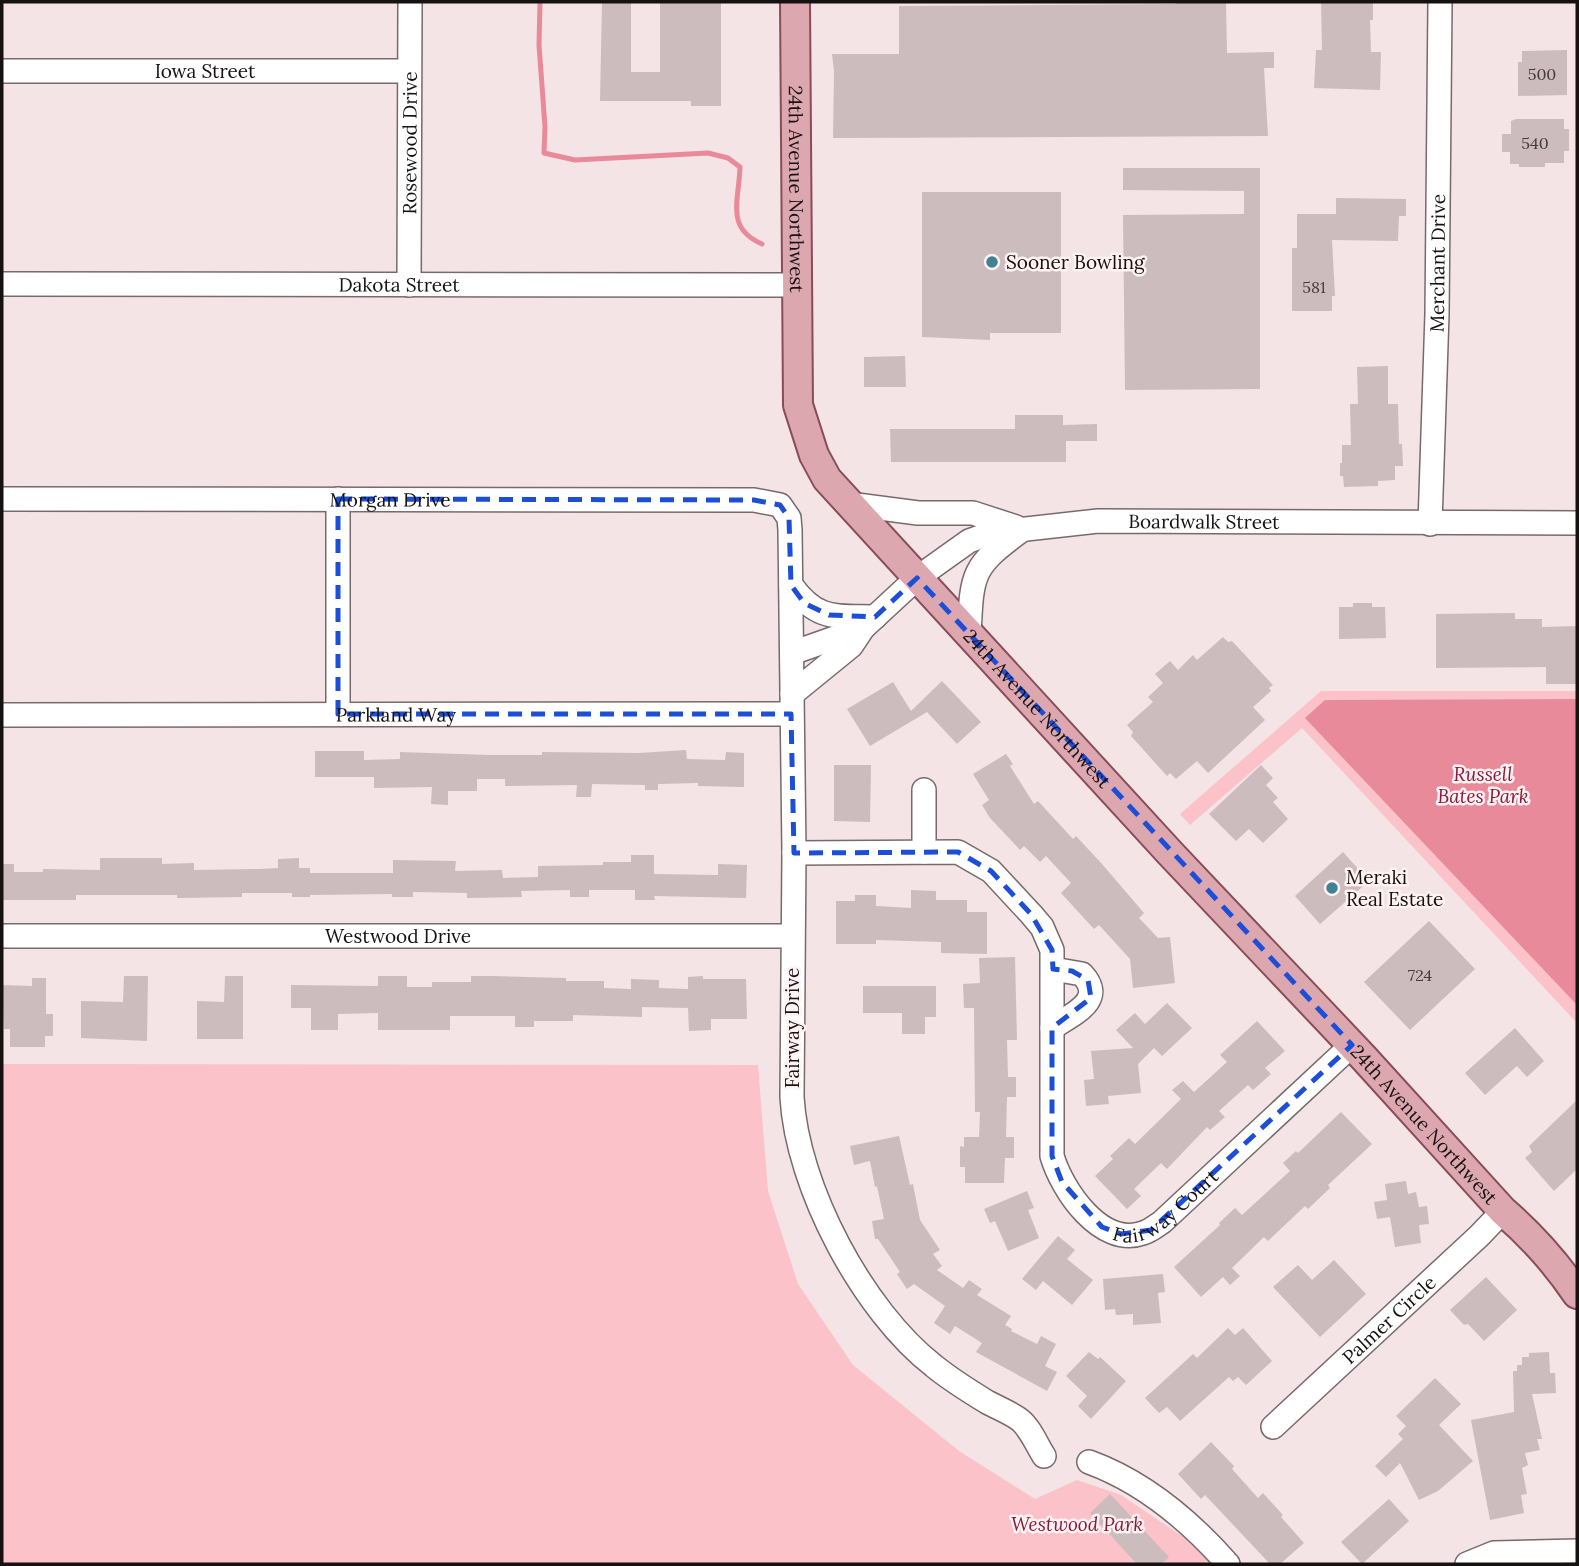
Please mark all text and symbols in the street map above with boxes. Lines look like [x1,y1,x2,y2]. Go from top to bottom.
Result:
street label: Iowa Street [155,59,256,83]
house number: 500 [1528,64,1556,84]
street label: Rosewood Drive [397,71,422,215]
street label: 24th Avenue Northwest [784,85,809,293]
house number: 540 [1521,133,1549,153]
street label: Merchant Drive [1424,194,1450,333]
place label: Sooner Bowling [1006,250,1145,274]
marker: Sooner Bowling [984,254,1000,270]
street label: Dakota Street [338,272,460,297]
house number: 581 [1302,277,1326,297]
street label: Morgan Drive [329,487,451,512]
street label: Boardwalk Street [1128,509,1280,534]
street label: 24th Avenue Northwest [958,624,1117,793]
street label: Parkland Way [336,702,456,727]
park label: Russell Bates Park [1437,762,1529,808]
place label: Meraki Real Estate [1346,865,1443,911]
marker: Meraki Real Estate [1324,880,1340,896]
street label: Westwood Drive [325,924,471,948]
house number: 724 [1408,965,1432,985]
street label: Fairway Drive [780,968,804,1088]
street label: 24th Avenue Northwest [1346,1039,1503,1210]
street label: Fairway Court [1110,1164,1223,1248]
street label: Palmer Circle [1337,1270,1441,1369]
park label: Westwood Park [1011,1512,1143,1536]

